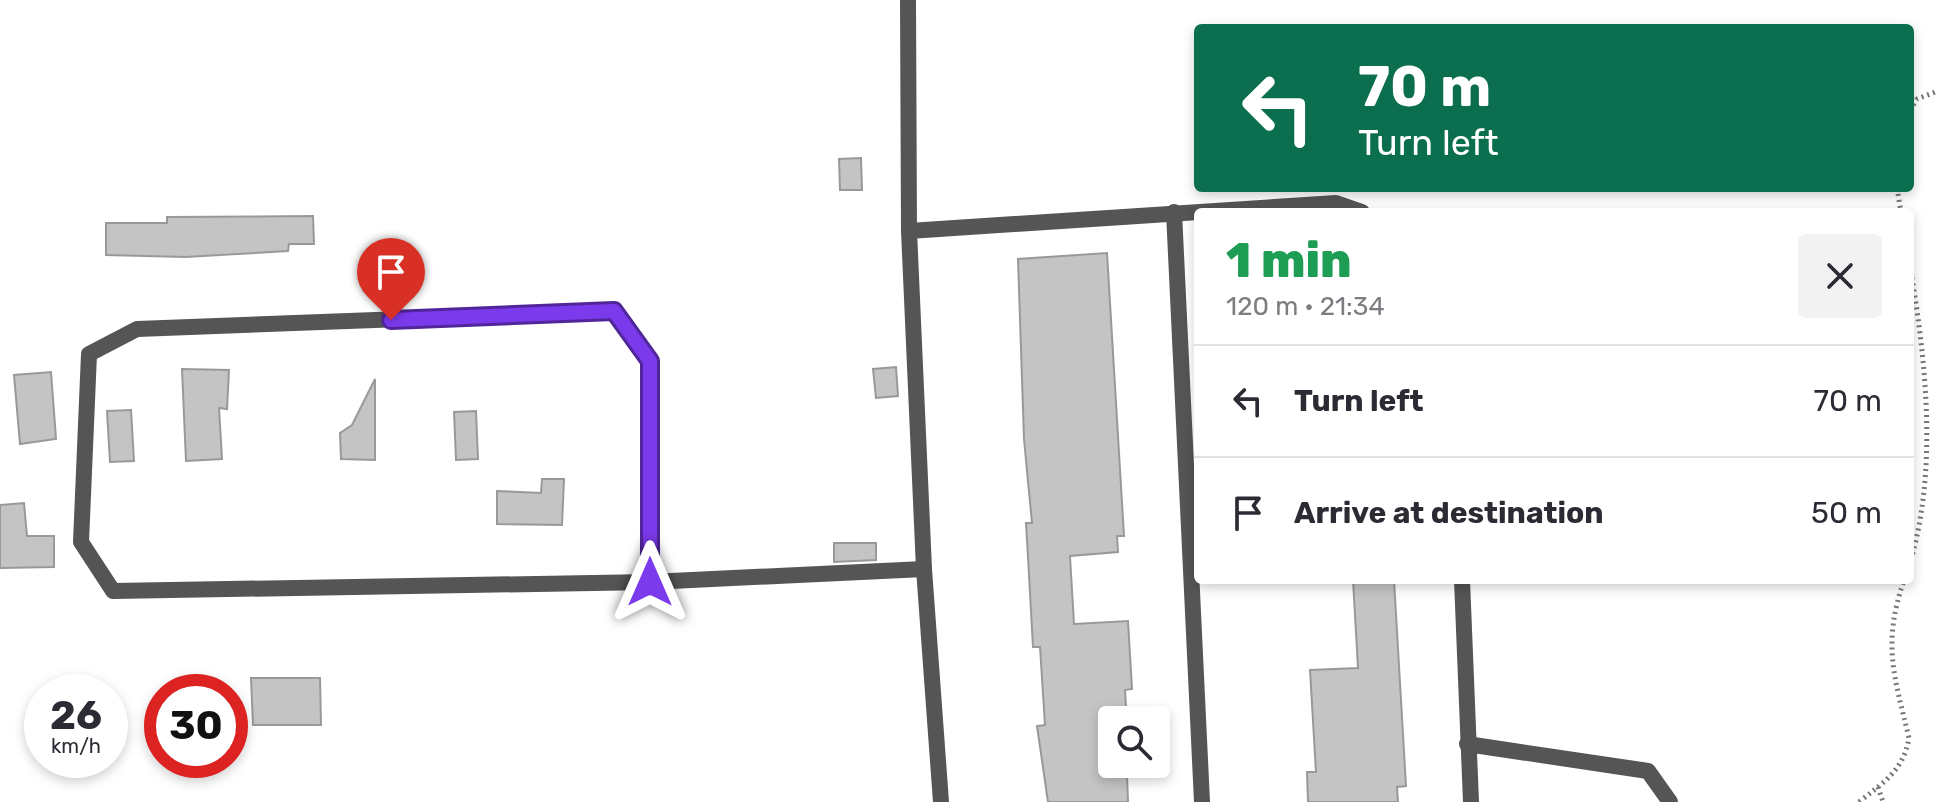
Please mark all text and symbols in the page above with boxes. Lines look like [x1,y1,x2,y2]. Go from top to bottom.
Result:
text: 70 m [1358,54,1491,120]
icon: left [1226,56,1330,160]
text: Turn left [1358,121,1499,164]
text: 1 min [1226,232,1352,289]
button: close [1798,234,1882,318]
pin [357,238,425,320]
icon: arrive [369,250,413,294]
text: 120 m · 21:34 [1226,291,1385,322]
icon: left [1226,379,1270,423]
text: Turn left [1294,383,1424,419]
text: 70 m [1814,383,1882,419]
icon: arrive [1226,491,1270,535]
text: Arrive at destination [1294,495,1604,531]
text: 50 m [1811,495,1882,531]
position arrow [608,540,692,624]
speed limit sign: 30 [144,674,248,778]
text: 26 [50,692,102,739]
map controls [1098,706,1170,778]
button: search [1098,706,1170,778]
text: km/h [51,734,101,758]

